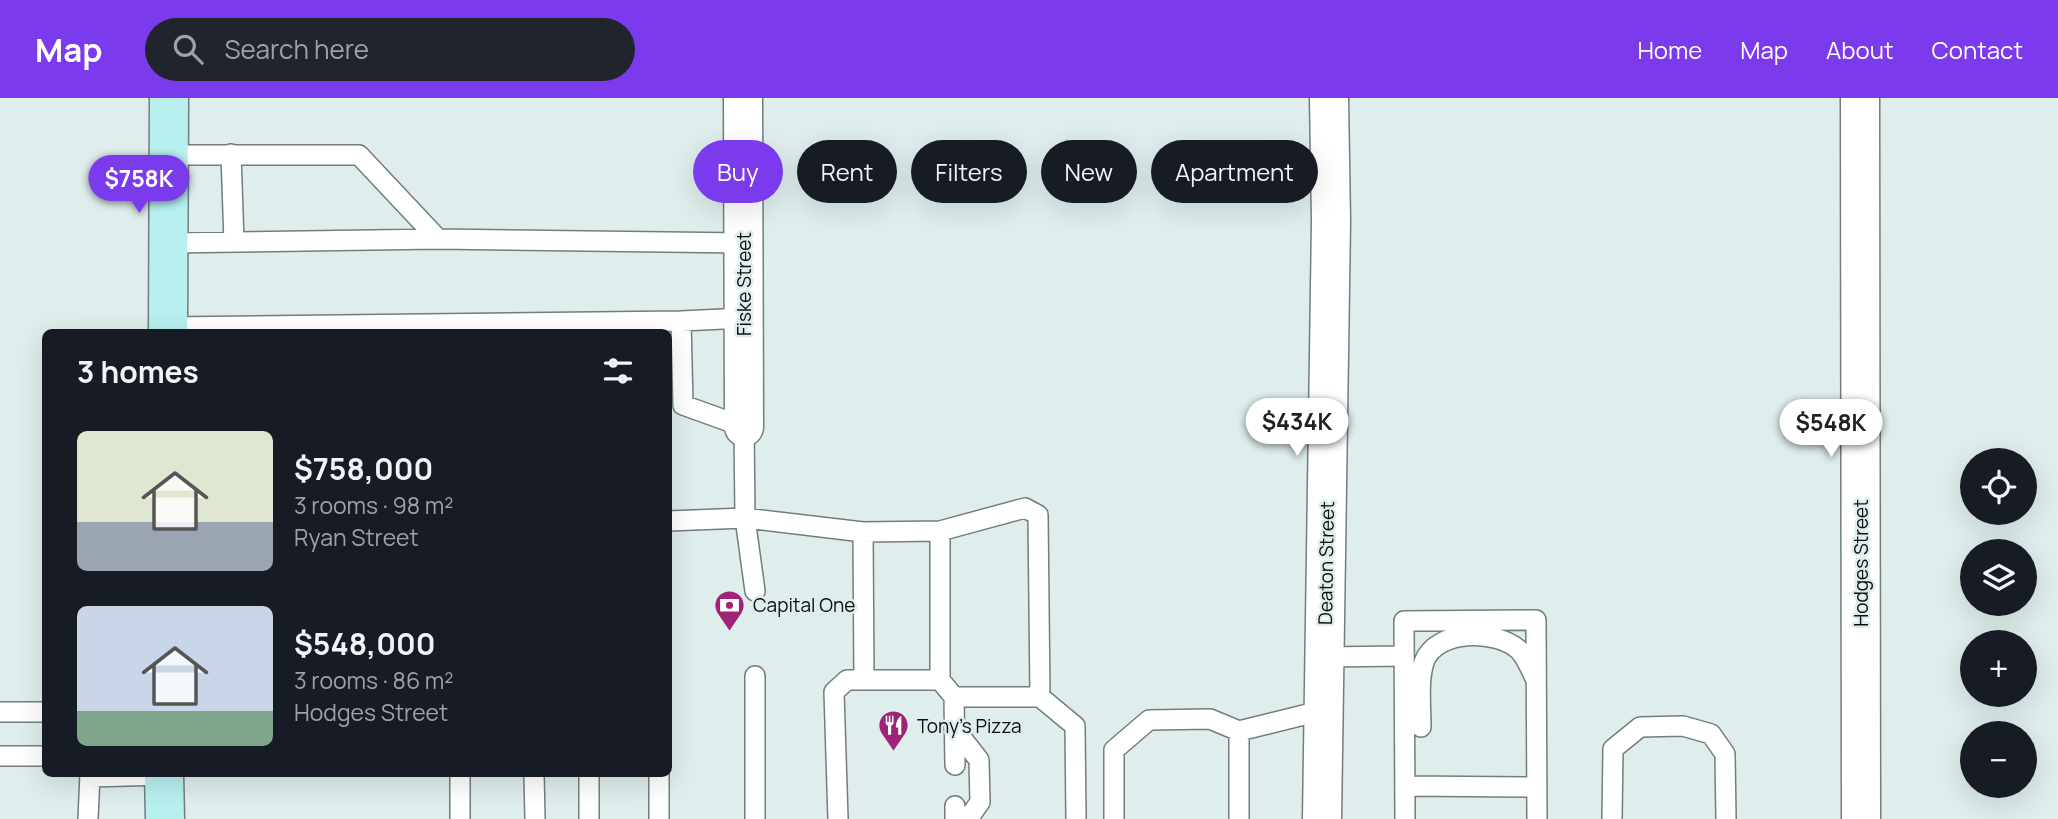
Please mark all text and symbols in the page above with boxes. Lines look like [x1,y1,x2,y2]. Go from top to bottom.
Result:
search box [145,18,635,81]
text: Map [35,27,103,72]
icon: search [169,30,207,68]
text: Search here [225,31,369,67]
text: Home [1637,33,1702,66]
text: Map [1740,33,1788,66]
text: About [1826,33,1894,66]
text: Contact [1932,33,2023,66]
chip: Buy [693,140,783,203]
chip: Rent [797,140,897,203]
chip: Filters [911,140,1027,203]
chip: New [1041,140,1137,203]
chip: Apartment [1151,140,1318,203]
pin: $758K [90,156,188,215]
text: $758K [104,162,174,194]
street label: Fiske Street [731,232,757,336]
text: 3 homes [77,351,199,392]
icon: filters [599,352,637,390]
pin: $434K [1248,398,1346,458]
pin: $548K [1782,400,1880,459]
text: $434K [1262,405,1332,437]
text: $548K [1796,406,1866,438]
text: $758,000 [294,448,433,489]
map controls [1960,448,2037,798]
button: locate [1960,448,2037,525]
icon: home [133,459,217,543]
text: 3 rooms · 98 m² [294,489,454,521]
street label: Hodges Street [1848,499,1874,627]
street label: Deaton Street [1312,501,1340,625]
text: Ryan Street [294,521,419,553]
button: layers [1960,539,2037,616]
bank icon: Capital One [713,588,747,632]
place label: Capital One [753,592,855,618]
text: $548,000 [294,623,435,664]
button: + [1960,630,2037,707]
icon: home [133,634,217,718]
text: 3 rooms · 86 m² [294,664,454,696]
text: Hodges Street [294,696,448,728]
restaurant icon: Tony's Pizza [877,709,911,753]
place label: Tony's Pizza [917,713,1021,739]
button: − [1960,721,2037,798]

